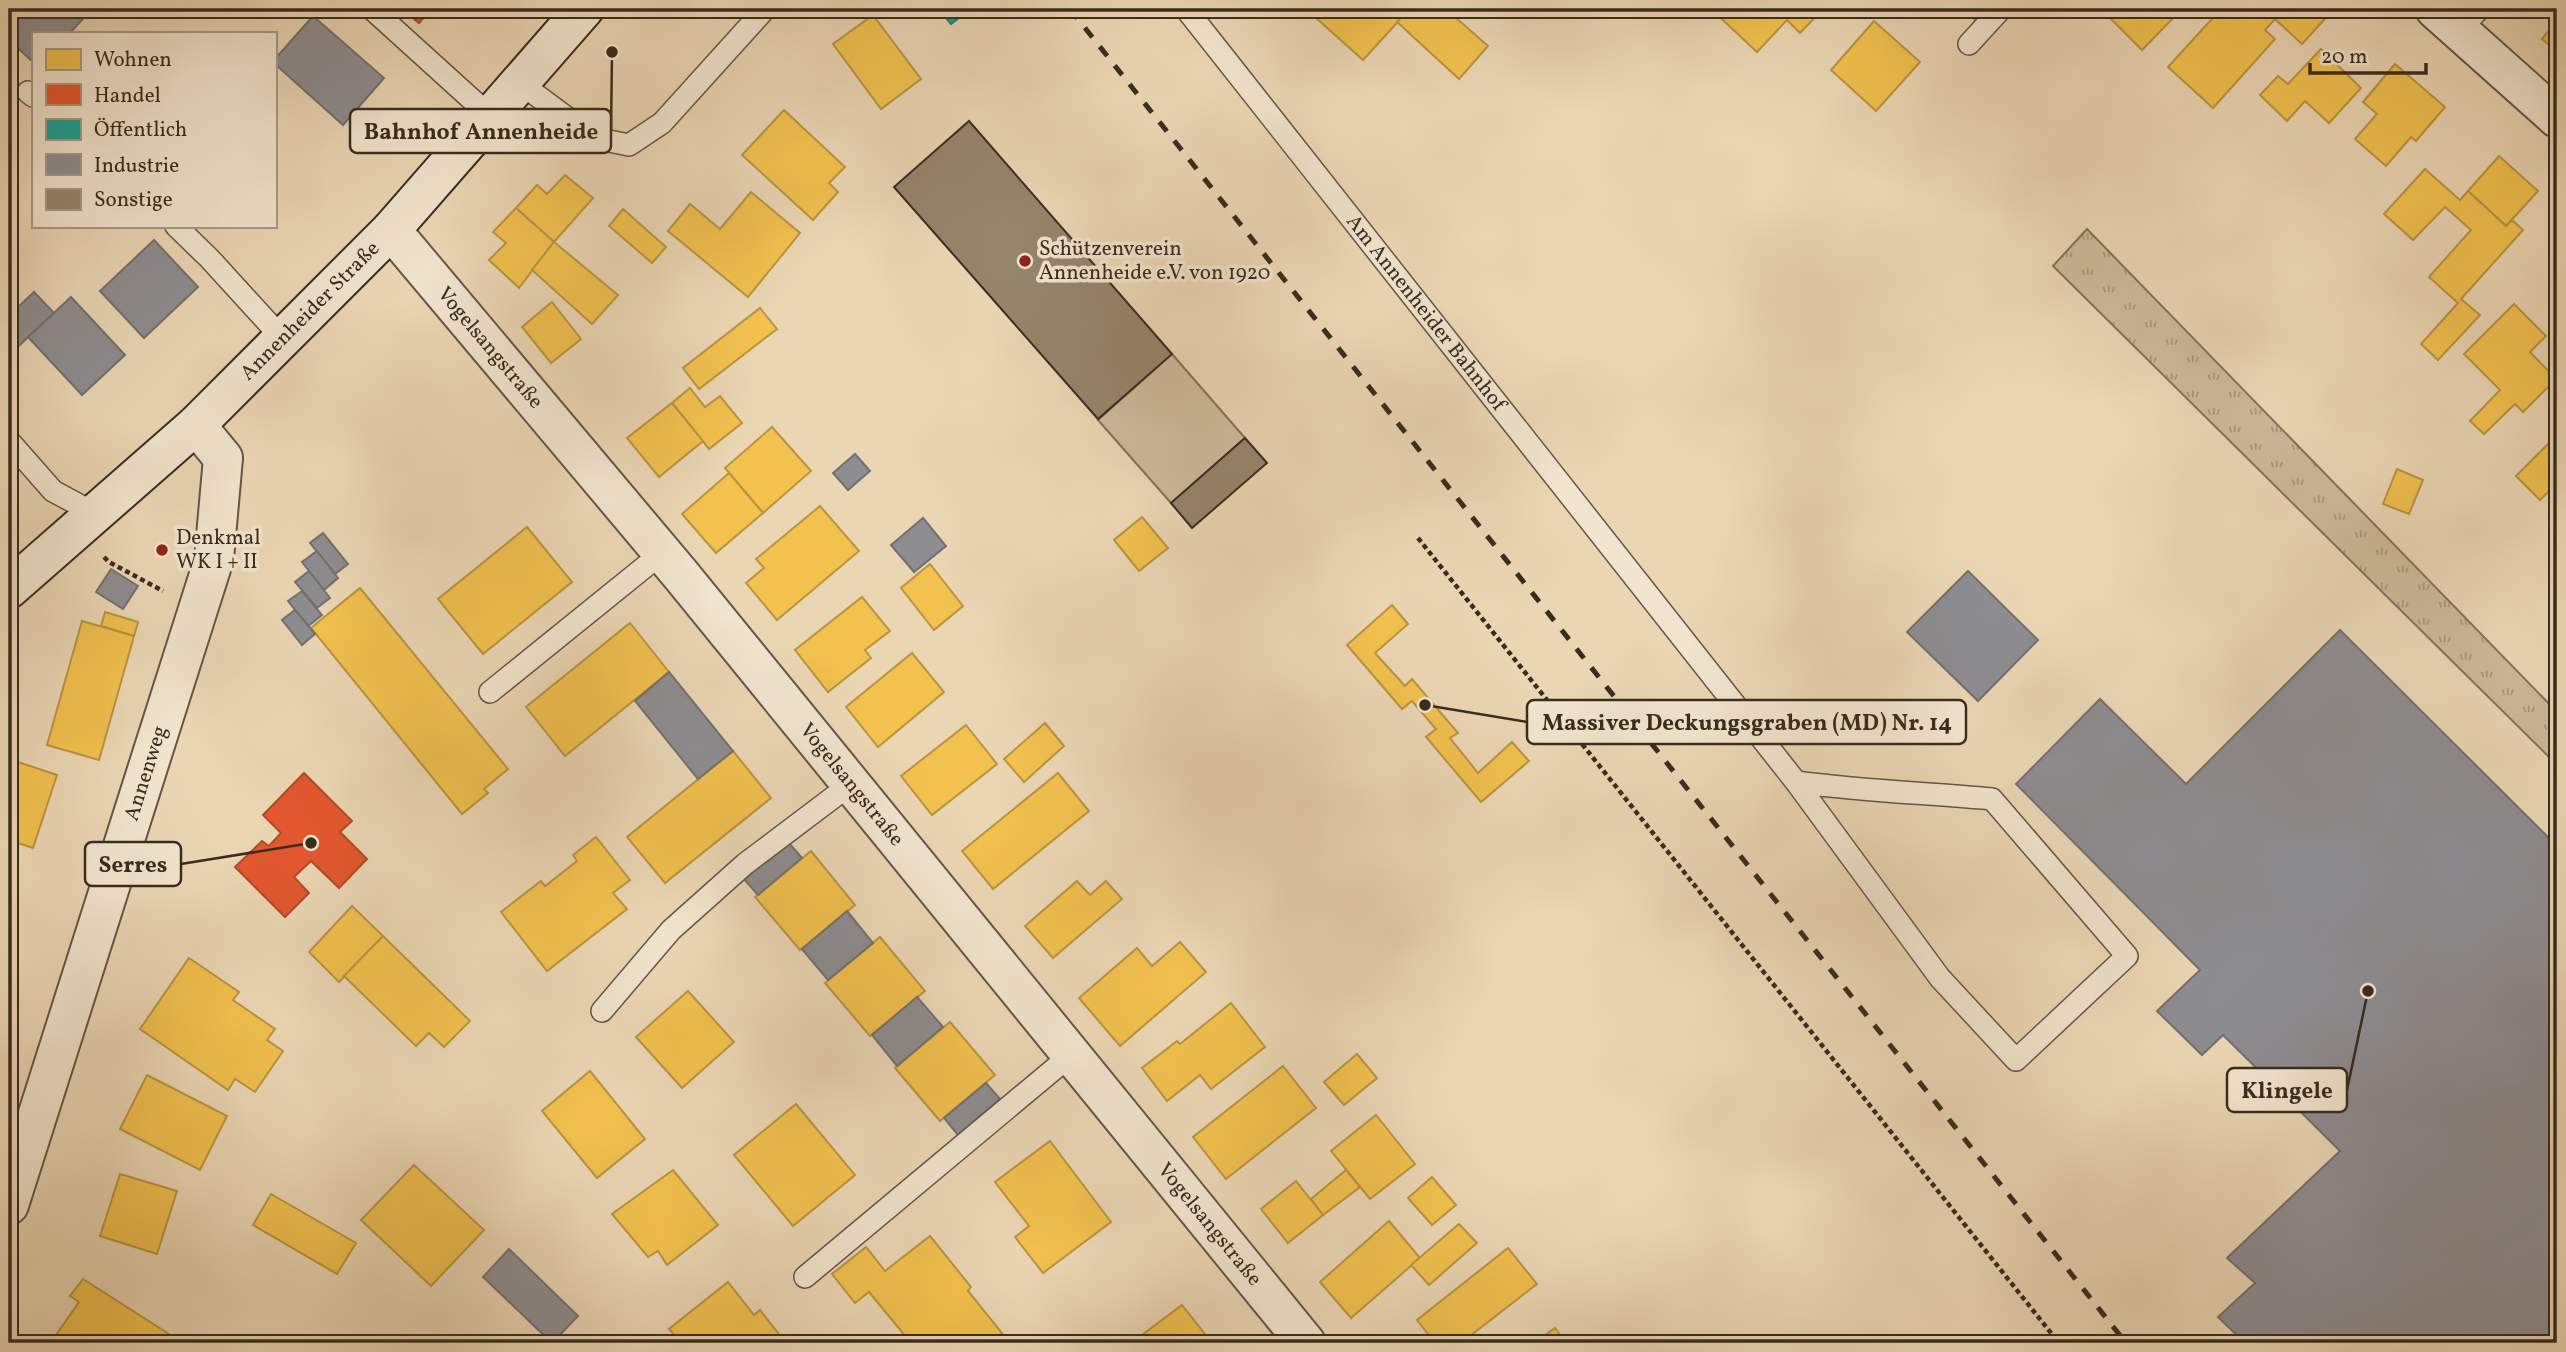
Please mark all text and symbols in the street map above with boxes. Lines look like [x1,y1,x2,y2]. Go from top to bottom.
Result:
legend [32,32,276,228]
scale bar [2310,32,2426,76]
text: 20 m [2321,43,2367,72]
text: Wohnen [94,46,172,75]
text: Handel [94,82,161,111]
callout: Bahnhof Annenheide [350,109,611,153]
text: Öffentlich [94,116,187,145]
text: Bahnhof Annenheide [364,117,598,149]
text: Industrie [94,152,179,181]
text: Sonstige [94,186,173,215]
street label: Am Annenheider Bahnhof [1339,208,1514,419]
street label: Annenheider Straße [234,235,386,387]
place label: Schützenverein Annenheide e.V. von 1920 [1039,235,1270,288]
marker: Schützenverein Annenheide e.V. von 1920 [1017,253,1033,269]
street label: Vogelsangstraße [430,281,550,415]
place label: Denkmal WK I + II [176,524,261,577]
marker: Denkmal WK I + II [154,542,170,558]
callout: Massiver Deckungsgraben (MD) Nr. 14 [1527,700,1966,744]
text: Massiver Deckungsgraben (MD) Nr. 14 [1542,708,1952,740]
street label: Vogelsangstraße [793,717,911,853]
street label: Annenweg [117,722,175,824]
callout: Serres [85,842,181,886]
text: Serres [99,850,167,882]
callout: Klingele [2227,1068,2347,1112]
text: Klingele [2241,1076,2333,1108]
street label: Vogelsangstraße [1150,1157,1269,1292]

